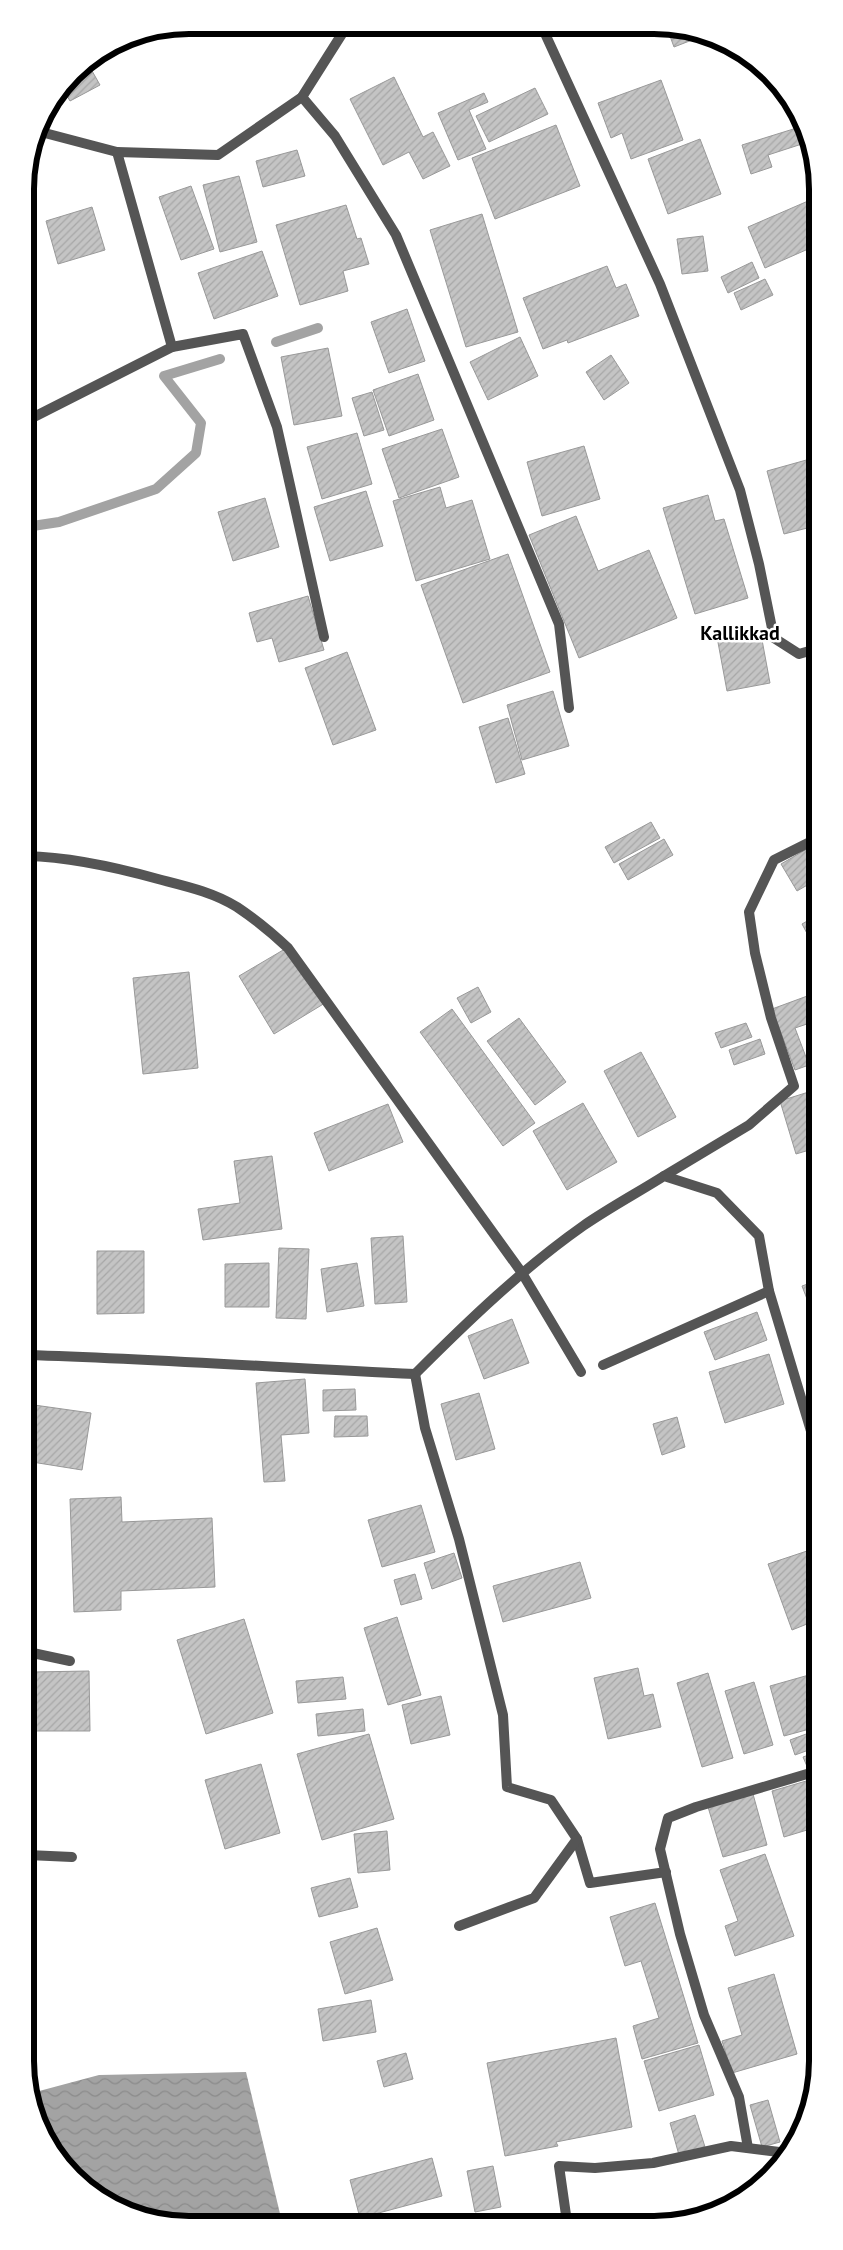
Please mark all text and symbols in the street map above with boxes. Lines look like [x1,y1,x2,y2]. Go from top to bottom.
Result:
district label: Kallikkad [700,620,780,646]

